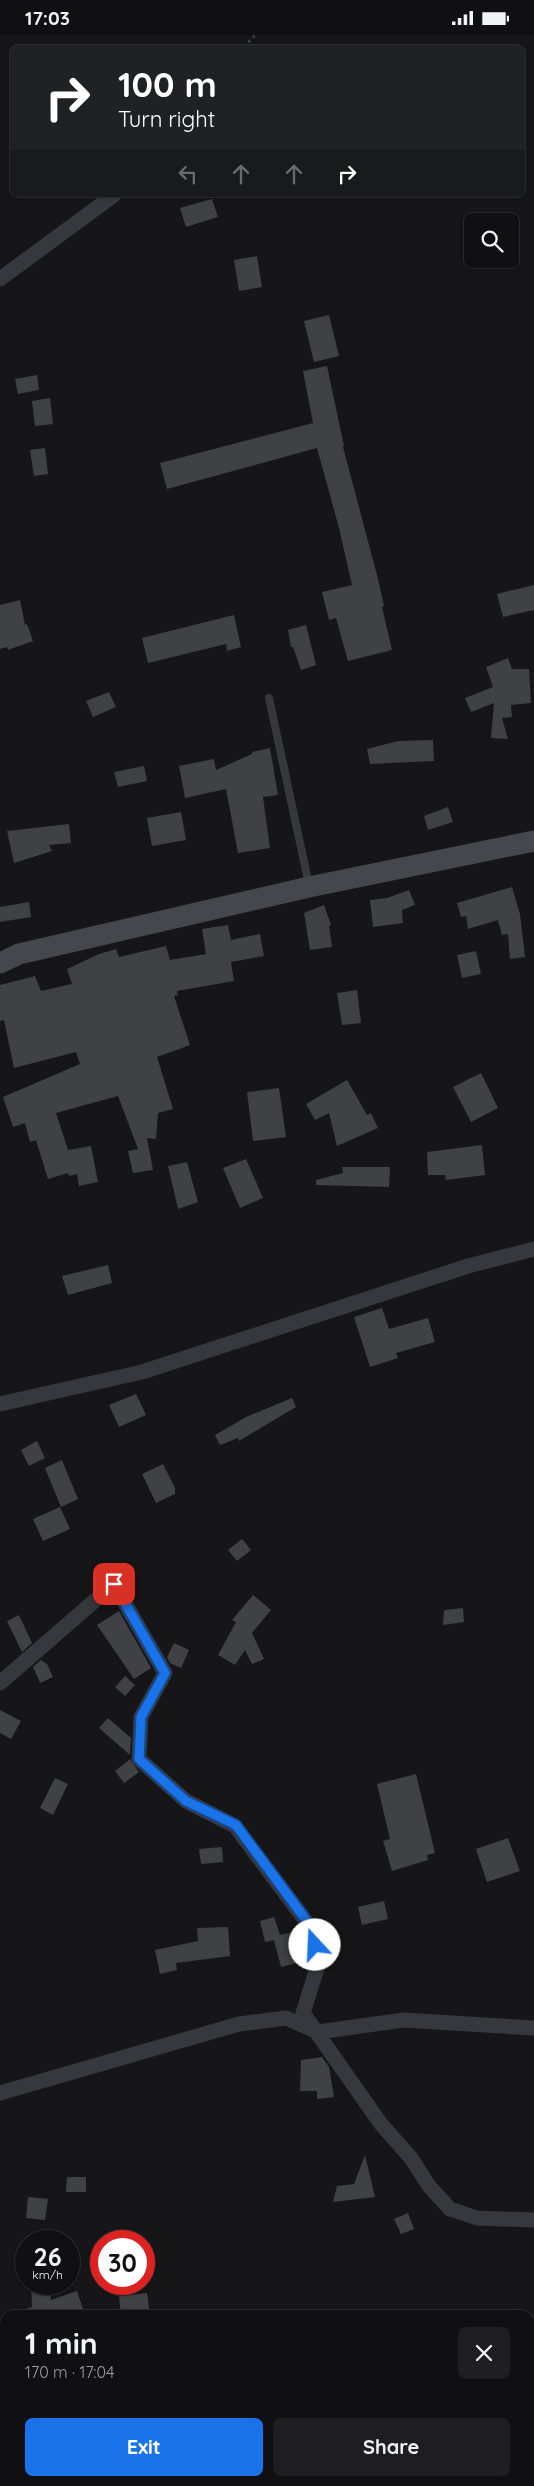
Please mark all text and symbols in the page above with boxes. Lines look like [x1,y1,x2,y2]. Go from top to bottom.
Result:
text: 17:03 [25,6,70,30]
text: 100 m [118,62,217,106]
icon: right [35,65,100,130]
text: Turn right [118,105,215,133]
icon: left [174,160,202,188]
icon: ahead [227,160,255,188]
icon: ahead [280,160,308,188]
icon: right [333,160,361,188]
map controls [464,213,519,268]
button: search [464,213,519,268]
pin [93,1563,135,1605]
icon: arrive [100,1570,128,1598]
position arrow [288,1918,340,1970]
speed limit sign: 30 [90,2230,155,2295]
text: 26 [33,2241,62,2272]
text: km/h [32,2267,63,2282]
text: 1 min [25,2324,98,2362]
button: close [458,2327,510,2379]
text: 170 m · 17:04 [25,2362,115,2382]
button: Exit [25,2418,263,2476]
button: Share [273,2418,510,2476]

